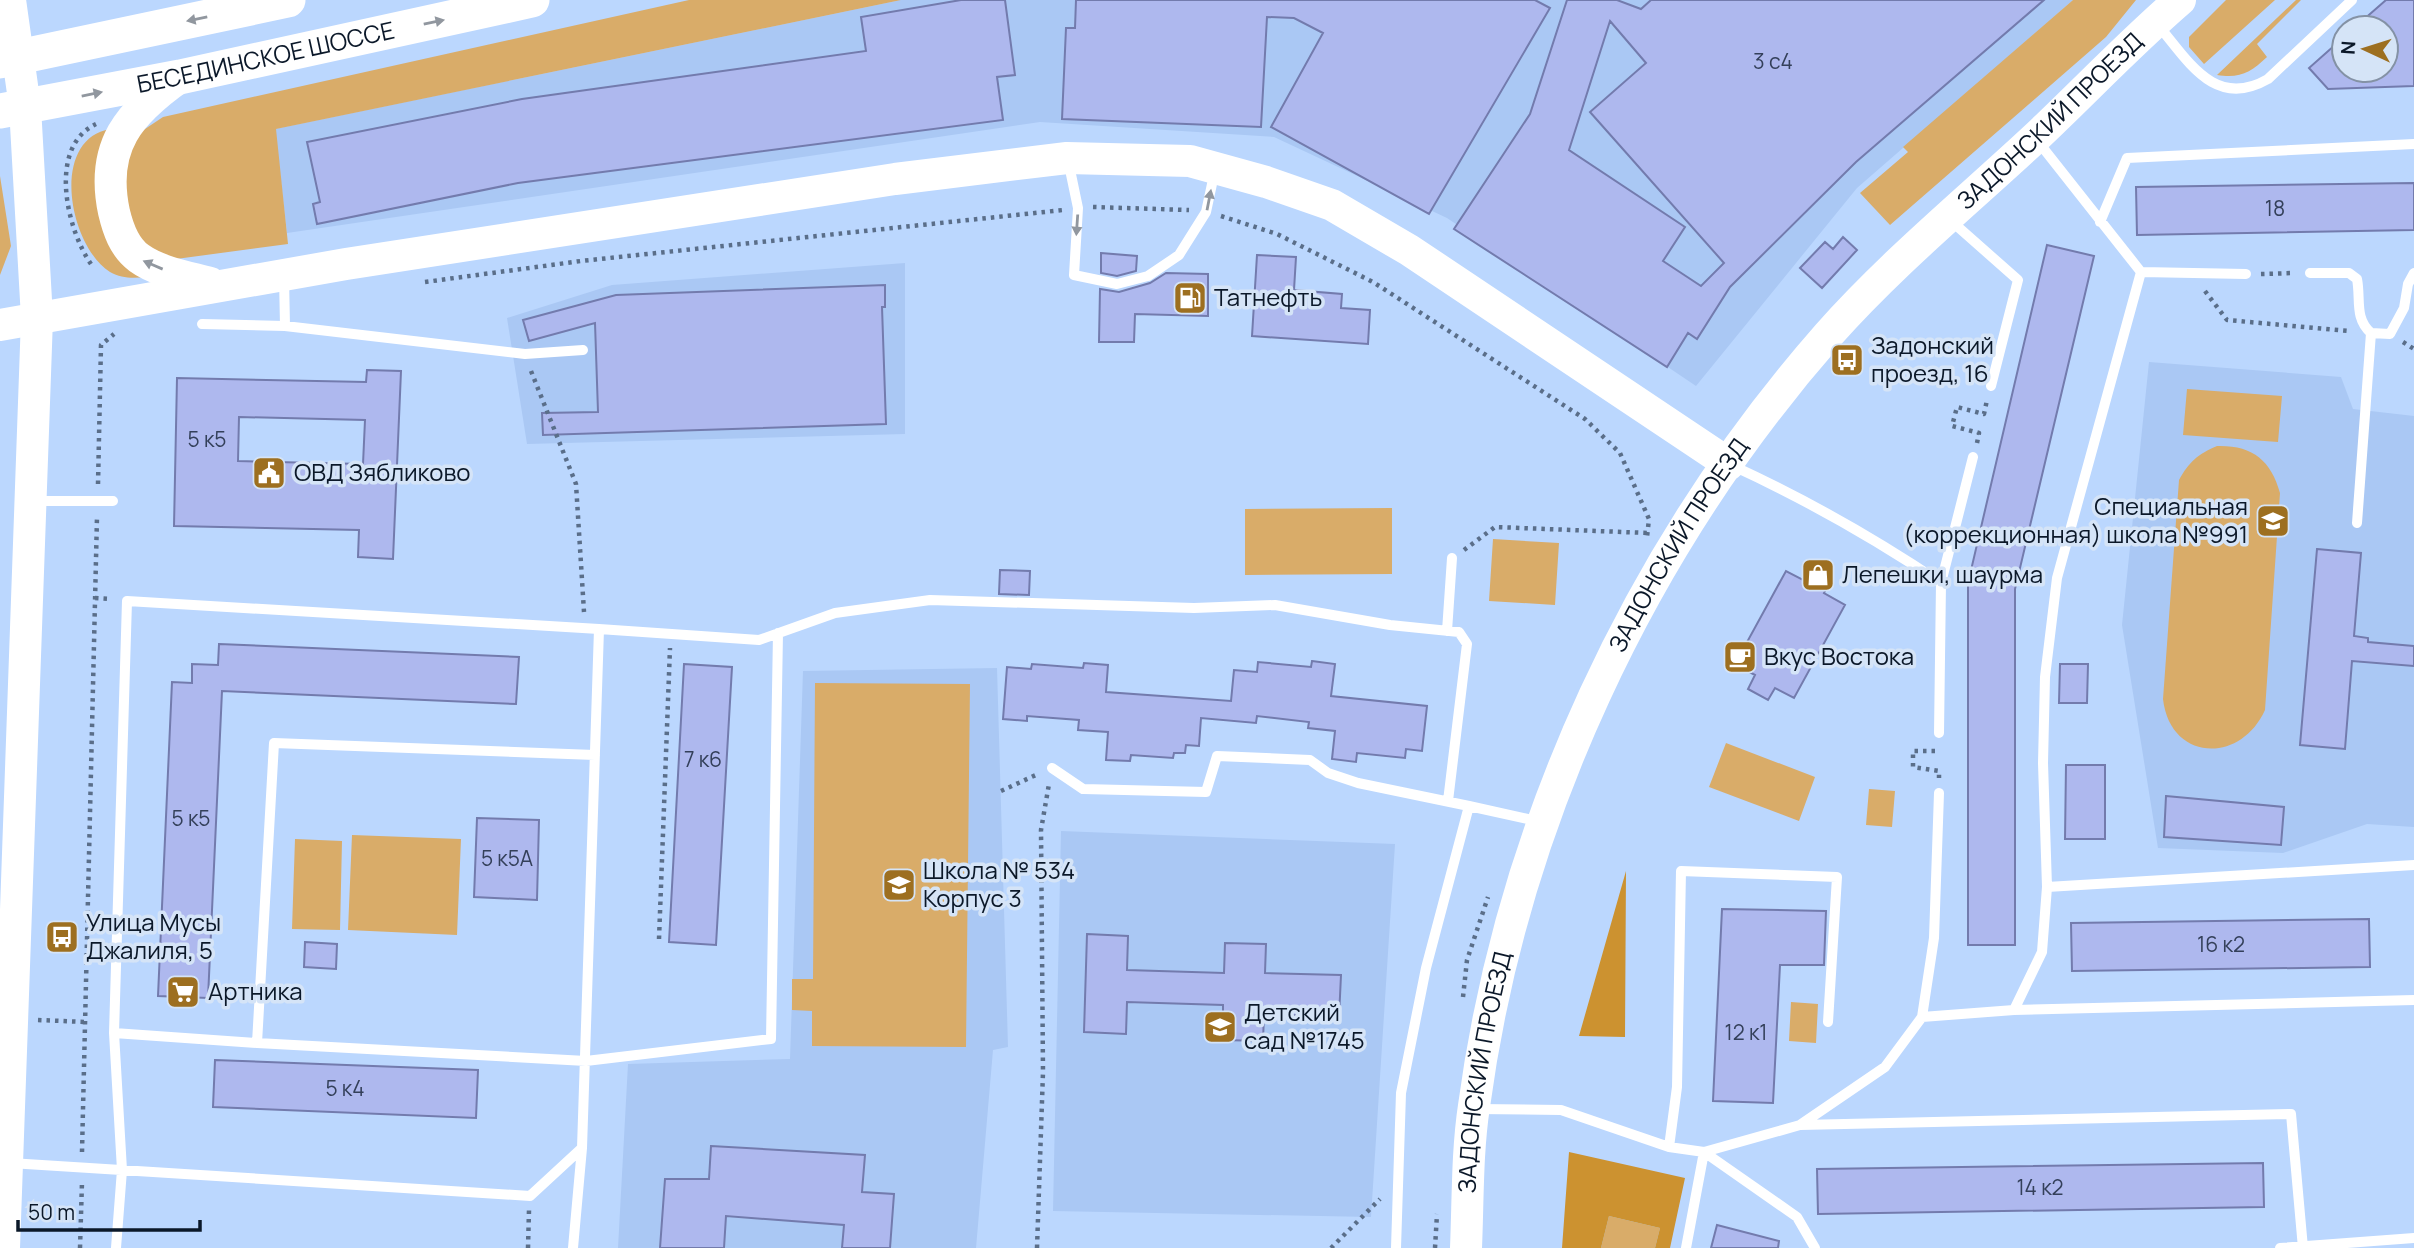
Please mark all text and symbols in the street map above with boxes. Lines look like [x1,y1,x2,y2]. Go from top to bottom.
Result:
street label: БЕСЕДИНСКОЕ ШОССЕ [134,13,397,100]
one-way arrow [186,14,208,25]
north arrow [2330,14,2400,84]
one-way arrow [423,16,445,27]
street label: ЗАДОНСКИЙ ПРОЕЗД [1949,24,2149,216]
text: N [2335,40,2361,56]
house number: 3 с4 [1753,47,1793,75]
one-way arrow [81,89,103,100]
one-way arrow [1203,189,1214,211]
house number: 18 [2265,194,2285,222]
one-way arrow [1071,214,1082,236]
one-way arrow [143,259,164,270]
fuel station icon: Татнефть [1171,279,1209,317]
place label: Татнефть [1214,280,1322,313]
place label: Задонский проезд, 16 [1871,328,1994,389]
bus stop icon: Задонский проезд, 16 [1828,341,1866,379]
house number: 5 к5 [188,425,226,453]
street label: ЗАДОНСКИЙ ПРОЕЗД [1600,431,1755,657]
public building icon: ОВД Зябликово [250,454,288,492]
place label: ОВД Зябликово [294,455,471,488]
place label: Специальная (коррекционная) школа №991 [1903,489,2248,550]
school or university icon: Специальная (коррекционная) школа №991 [2254,502,2292,540]
shop icon: Лепешки, шаурма [1799,556,1837,594]
place label: Лепешки, шаурма [1842,557,2043,590]
cafe icon: Вкус Востока [1721,638,1759,676]
place label: Вкус Востока [1764,639,1914,672]
house number: 7 к6 [684,745,722,773]
house number: 5 к5 [172,804,210,832]
house number: 5 к5А [481,844,533,872]
place label: Школа № 534 Корпус 3 [923,853,1075,914]
school or university icon: Школа № 534 Корпус 3 [880,866,918,904]
place label: Улица Мусы Джалиля, 5 [86,905,221,966]
bus stop icon: Улица Мусы Джалиля, 5 [43,918,81,956]
house number: 16 к2 [2197,930,2245,958]
street label: ЗАДОНСКИЙ ПРОЕЗД [1450,948,1518,1194]
supermarket icon: Артника [164,973,202,1011]
place label: Артника [208,974,303,1007]
place label: Детский сад №1745 [1244,995,1365,1056]
school or university icon: Детский сад №1745 [1201,1008,1239,1046]
house number: 12 к1 [1725,1018,1767,1046]
house number: 5 к4 [325,1074,365,1102]
house number: 14 к2 [2016,1173,2064,1201]
scale bar [18,1188,200,1232]
text: 50 m [28,1198,75,1226]

